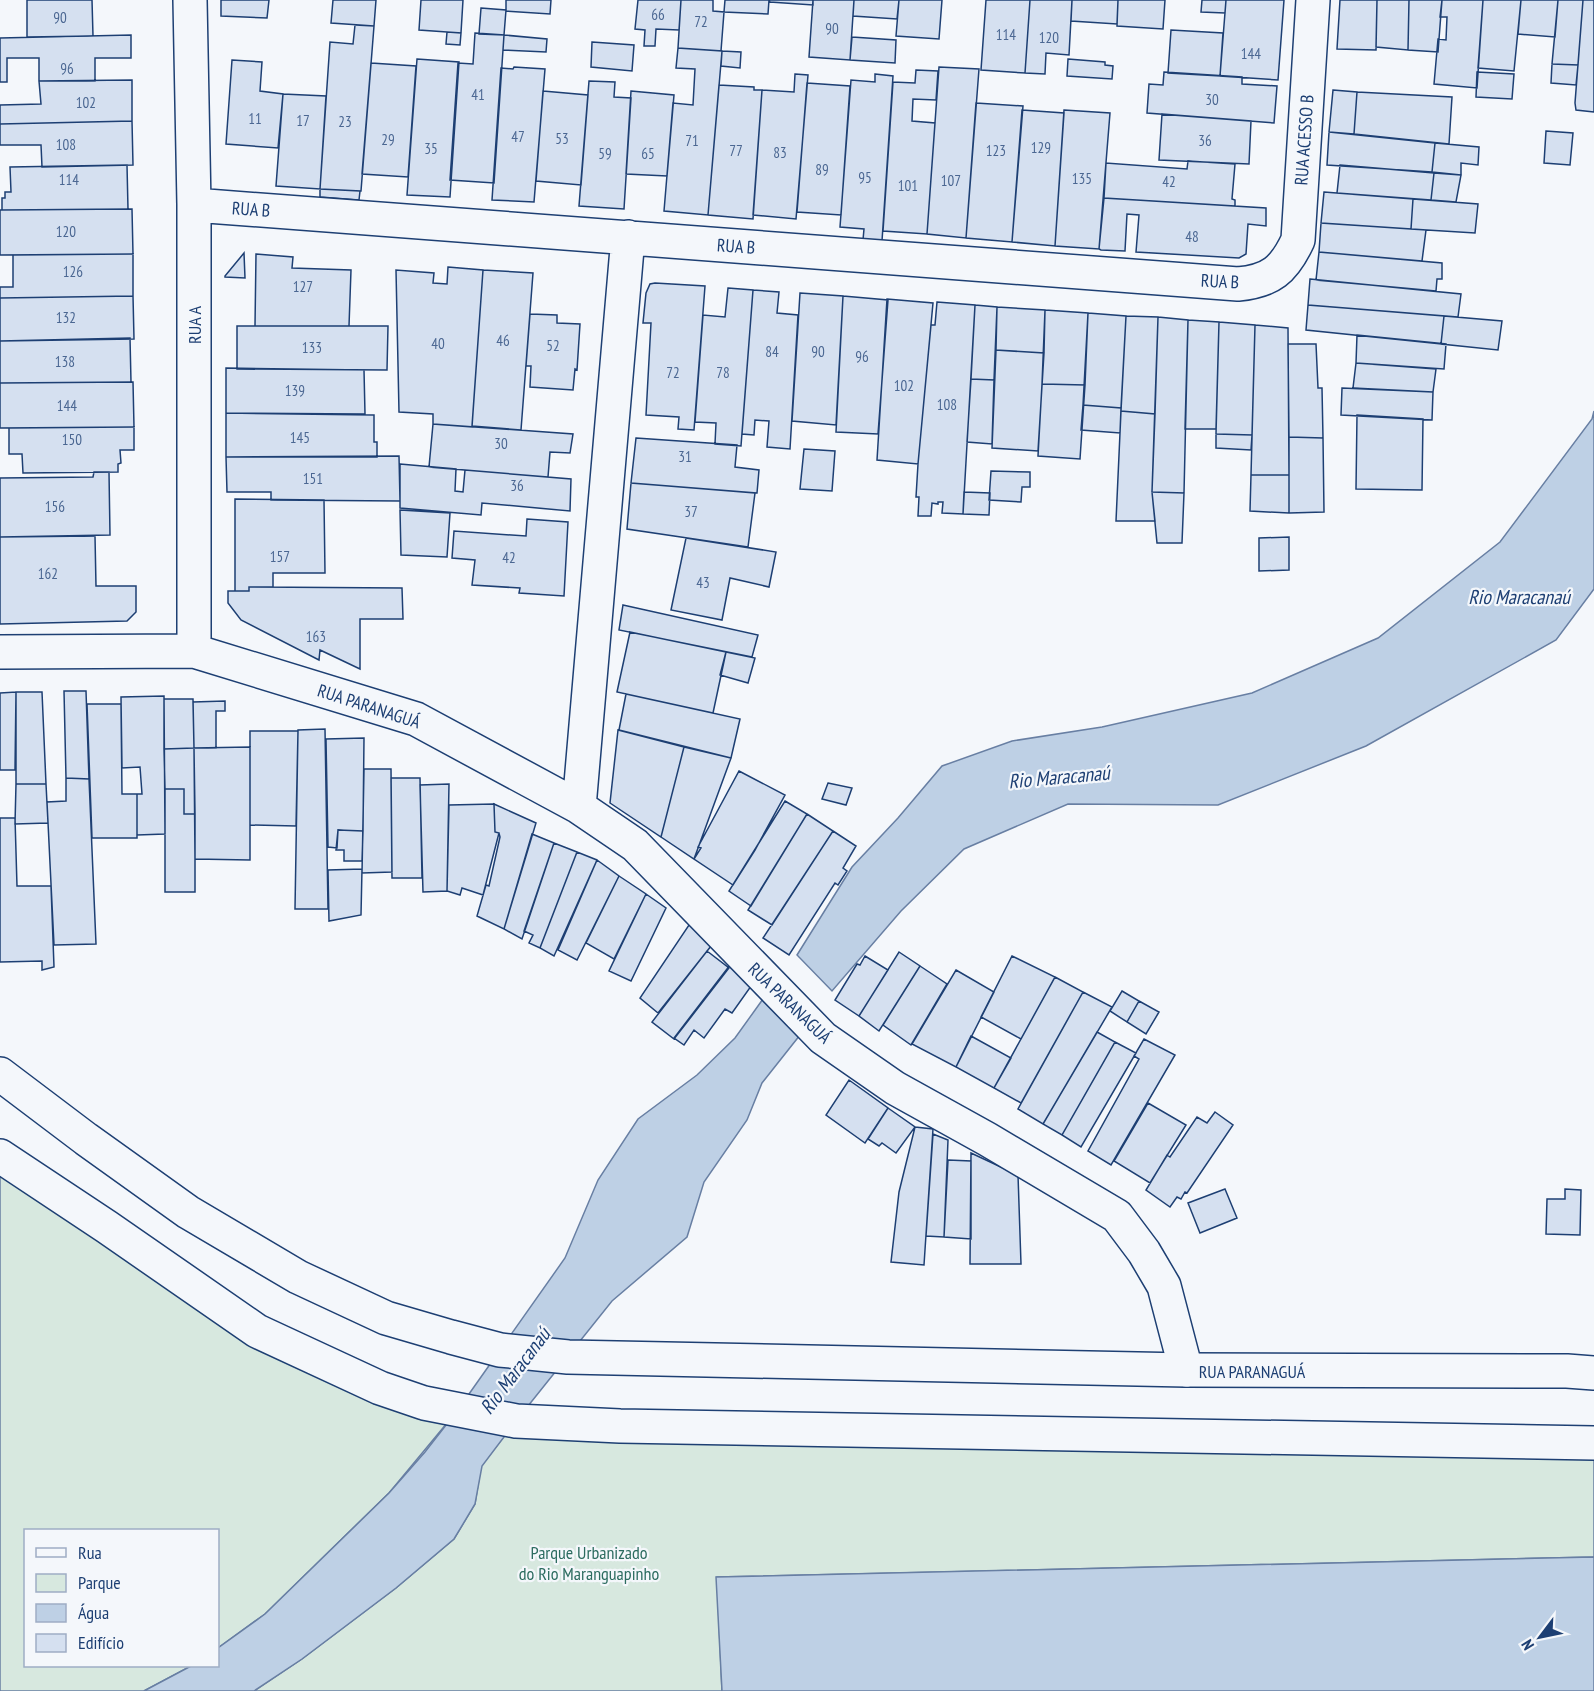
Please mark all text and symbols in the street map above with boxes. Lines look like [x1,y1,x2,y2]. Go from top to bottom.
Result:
house number: 66 [651,5,665,24]
house number: 90 [53,8,67,27]
house number: 72 [694,12,708,31]
house number: 90 [825,19,839,38]
house number: 114 [996,25,1016,44]
house number: 120 [1039,28,1059,47]
house number: 144 [1241,44,1261,63]
house number: 96 [60,59,74,78]
house number: 41 [471,85,485,104]
house number: 30 [1205,90,1219,109]
house number: 102 [76,93,96,112]
street label: RUA ACESSO B [1289,94,1319,186]
house number: 11 [248,109,262,128]
house number: 17 [296,111,310,130]
house number: 23 [338,112,352,131]
house number: 47 [511,127,525,146]
house number: 53 [555,129,569,148]
house number: 29 [381,130,395,149]
house number: 71 [685,131,699,150]
house number: 36 [1198,131,1212,150]
house number: 108 [56,135,76,154]
house number: 129 [1031,138,1051,157]
house number: 35 [424,139,438,158]
house number: 77 [729,141,743,160]
house number: 123 [986,141,1006,160]
house number: 83 [773,143,787,162]
house number: 59 [598,144,612,163]
house number: 65 [641,144,655,163]
house number: 89 [815,160,829,179]
house number: 95 [858,168,872,187]
house number: 135 [1072,169,1092,188]
house number: 114 [59,170,79,189]
house number: 107 [941,171,961,190]
house number: 42 [1162,172,1176,191]
house number: 101 [898,176,918,195]
street label: RUA B [231,196,271,222]
house number: 120 [56,222,76,241]
house number: 48 [1185,227,1199,246]
street label: RUA B [716,233,756,259]
house number: 126 [63,262,83,281]
street label: RUA B [1200,269,1240,293]
house number: 127 [293,277,313,296]
street label: RUA A [183,306,206,344]
house number: 132 [56,308,76,327]
house number: 46 [496,331,510,350]
house number: 40 [431,334,445,353]
house number: 52 [546,336,560,355]
house number: 133 [302,338,322,357]
house number: 84 [765,342,779,361]
house number: 90 [811,342,825,361]
house number: 96 [855,347,869,366]
house number: 138 [55,352,75,371]
house number: 72 [666,363,680,382]
house number: 78 [716,363,730,382]
house number: 102 [894,376,914,395]
house number: 139 [285,381,305,400]
house number: 108 [937,395,957,414]
house number: 144 [57,396,77,415]
house number: 145 [290,428,310,447]
house number: 150 [62,430,82,449]
house number: 30 [494,434,508,453]
house number: 31 [678,447,692,466]
house number: 151 [303,469,323,488]
house number: 36 [510,476,524,495]
house number: 156 [45,497,65,516]
house number: 37 [684,502,698,521]
house number: 157 [270,547,290,566]
house number: 42 [502,548,516,567]
house number: 162 [38,564,58,583]
house number: 43 [696,573,710,592]
water label: Rio Maracanaú [1468,584,1571,610]
house number: 163 [306,627,326,646]
street label: RUA PARANAGUÁ [315,679,424,734]
water label: Rio Maracanaú [1007,760,1112,794]
street label: RUA PARANAGUÁ [744,958,837,1049]
water label: Rio Maracanaú [474,1322,557,1419]
street label: RUA PARANAGUÁ [1199,1360,1306,1383]
legend [24,1529,219,1667]
text: Rua [78,1541,102,1564]
park label: Parque Urbanizado do Rio Maranguapinho [519,1541,659,1585]
text: Parque [78,1571,121,1594]
text: Água [78,1601,109,1624]
north arrow [1510,1607,1570,1667]
text: Edifício [78,1631,124,1654]
text: N [1517,1636,1538,1654]

